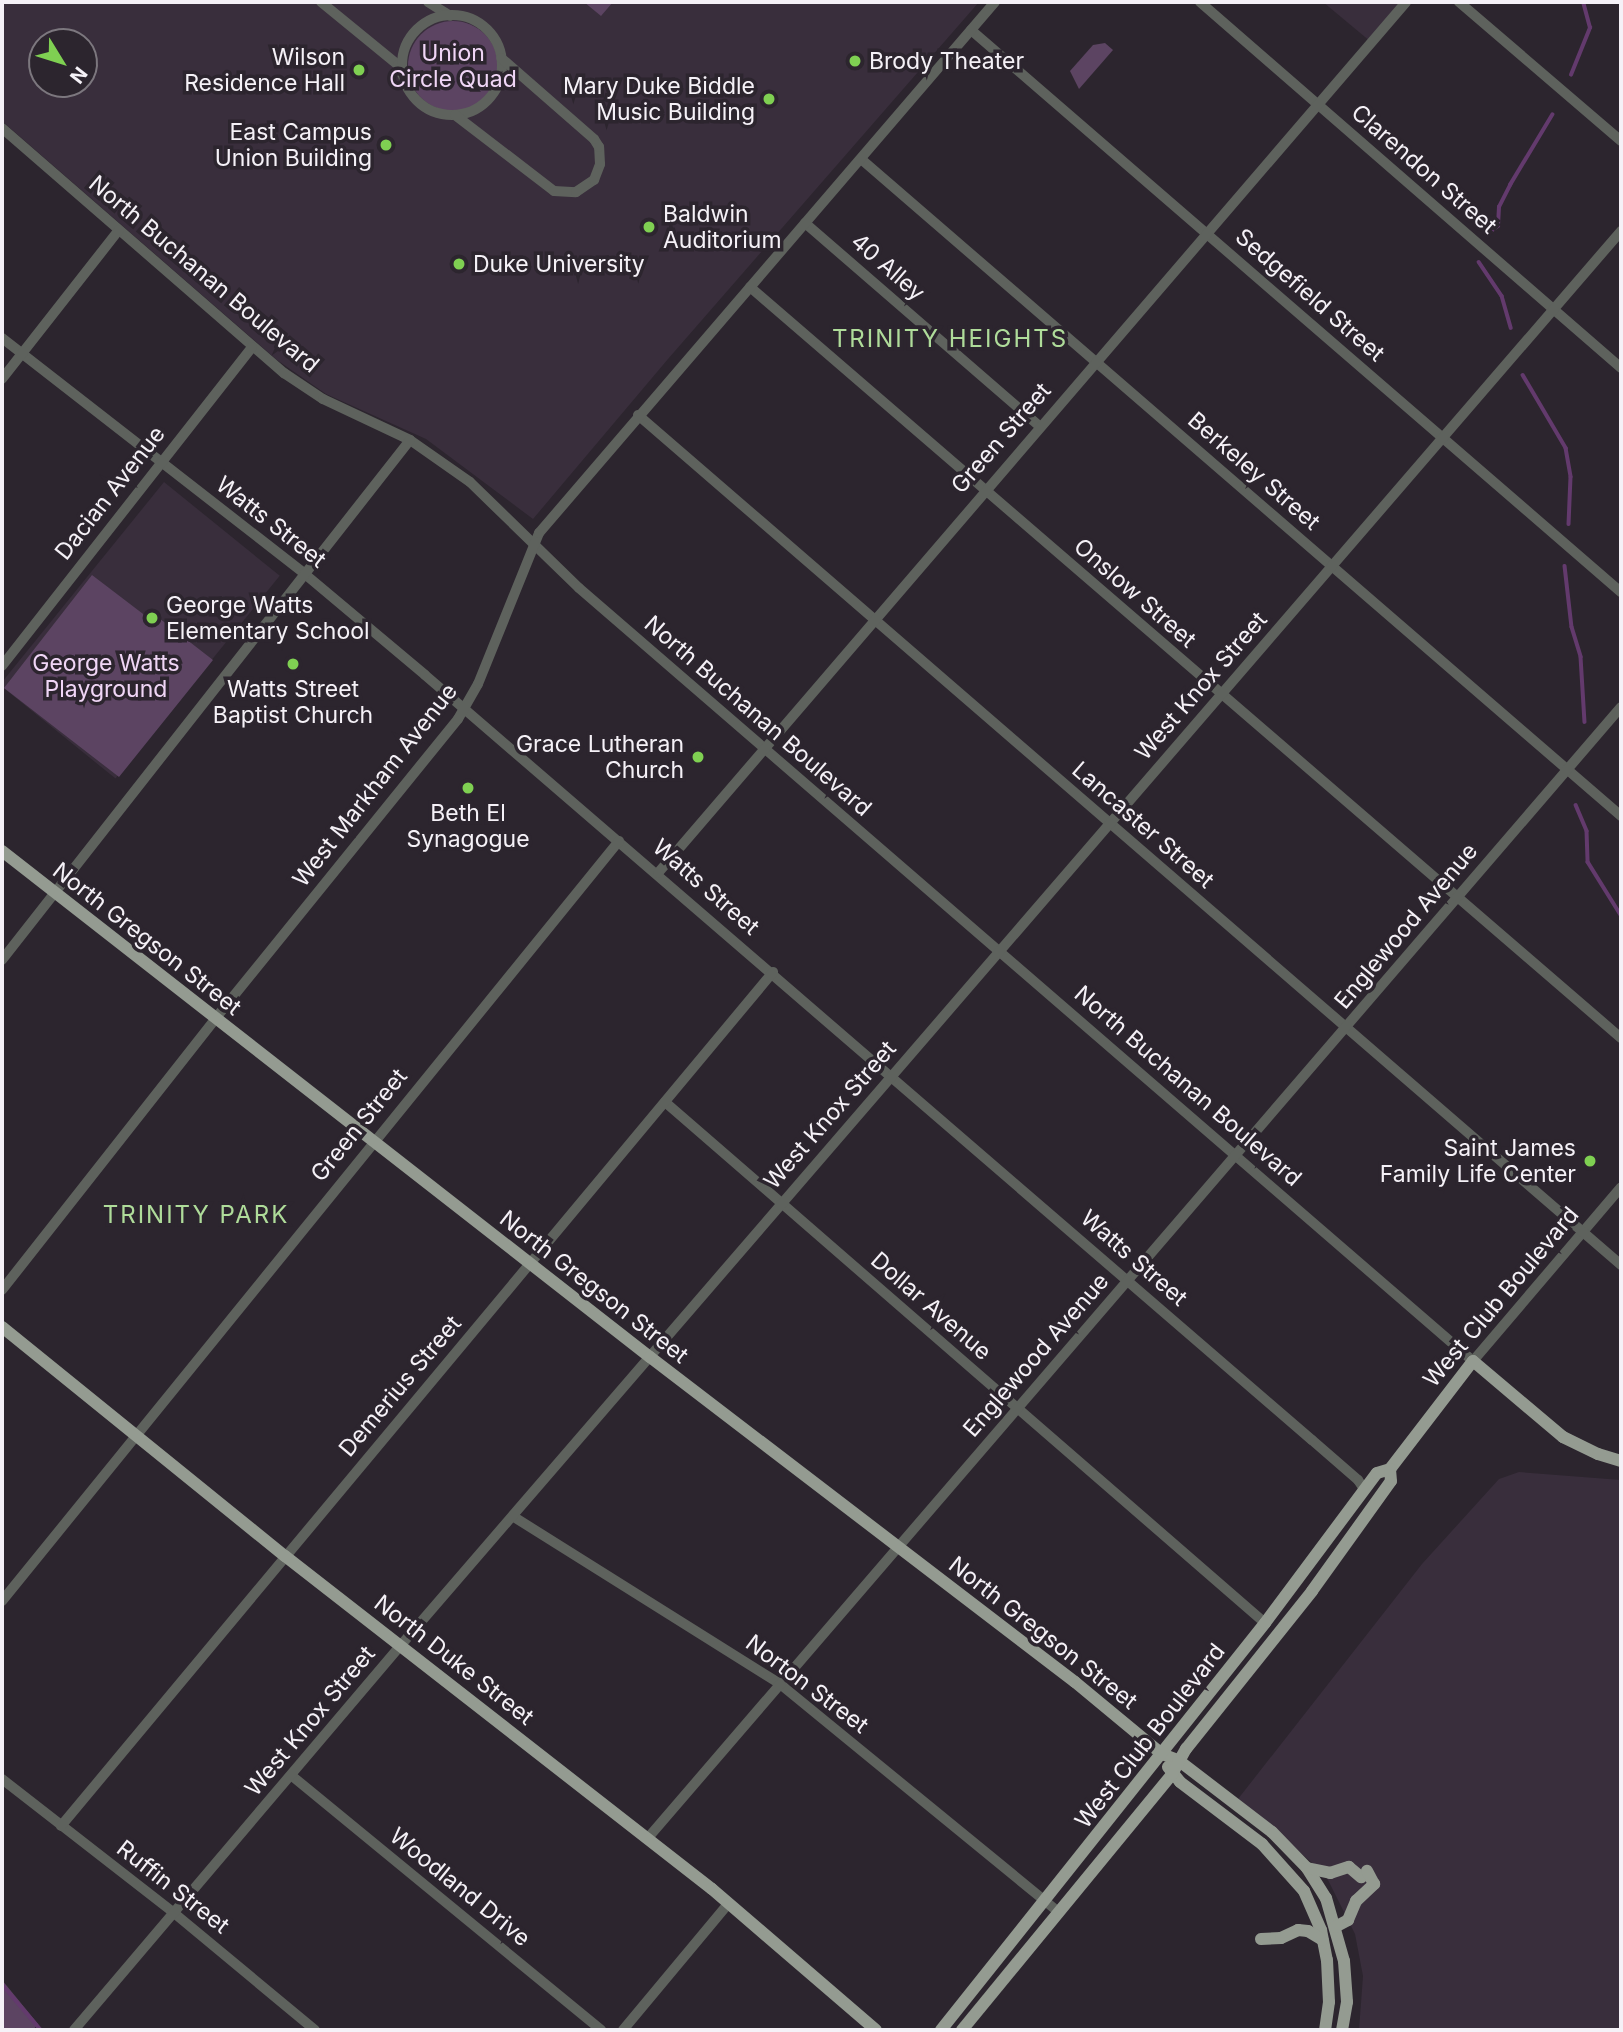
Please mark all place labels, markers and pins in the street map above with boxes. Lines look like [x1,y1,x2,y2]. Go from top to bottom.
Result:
place label: Wilson Residence Hall [184,43,345,97]
place label: Brody Theater [869,47,1024,75]
marker: Brody Theater [847,53,863,69]
marker: Wilson Residence Hall [351,62,367,78]
place label: Mary Duke Biddle Music Building [563,72,755,126]
marker: Mary Duke Biddle Music Building [761,91,777,107]
place label: East Campus Union Building [215,118,372,172]
marker: East Campus Union Building [378,137,394,153]
place label: Baldwin Auditorium [663,200,782,254]
marker: Baldwin Auditorium [641,219,657,235]
place label: Duke University [473,250,645,278]
marker: Duke University [451,256,467,272]
place label: George Watts Elementary School [166,591,370,645]
marker: George Watts Elementary School [144,610,160,626]
marker: Watts Street Baptist Church [285,656,301,672]
place label: Watts Street Baptist Church [213,675,373,729]
place label: Grace Lutheran Church [516,730,684,784]
marker: Grace Lutheran Church [690,749,706,765]
marker: Beth El Synagogue [460,780,476,796]
place label: Beth El Synagogue [406,799,530,853]
place label: Saint James Family Life Center [1380,1134,1576,1188]
marker: Saint James Family Life Center [1582,1153,1598,1169]

